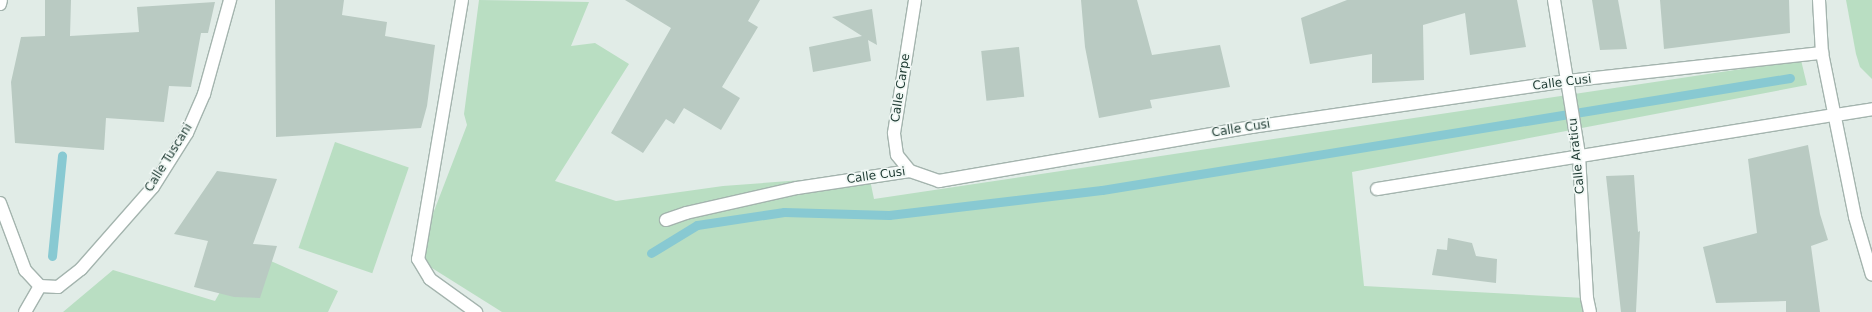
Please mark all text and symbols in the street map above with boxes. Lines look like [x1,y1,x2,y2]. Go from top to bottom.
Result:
street label: Calle Carpe [888,53,914,123]
street label: Calle Cusi [1532,72,1592,94]
street label: Calle Cusi [1211,117,1271,141]
street label: Calle Araticu [1566,117,1588,195]
street label: Calle Tuscani [142,121,196,195]
street label: Calle Cusi [846,165,906,187]

